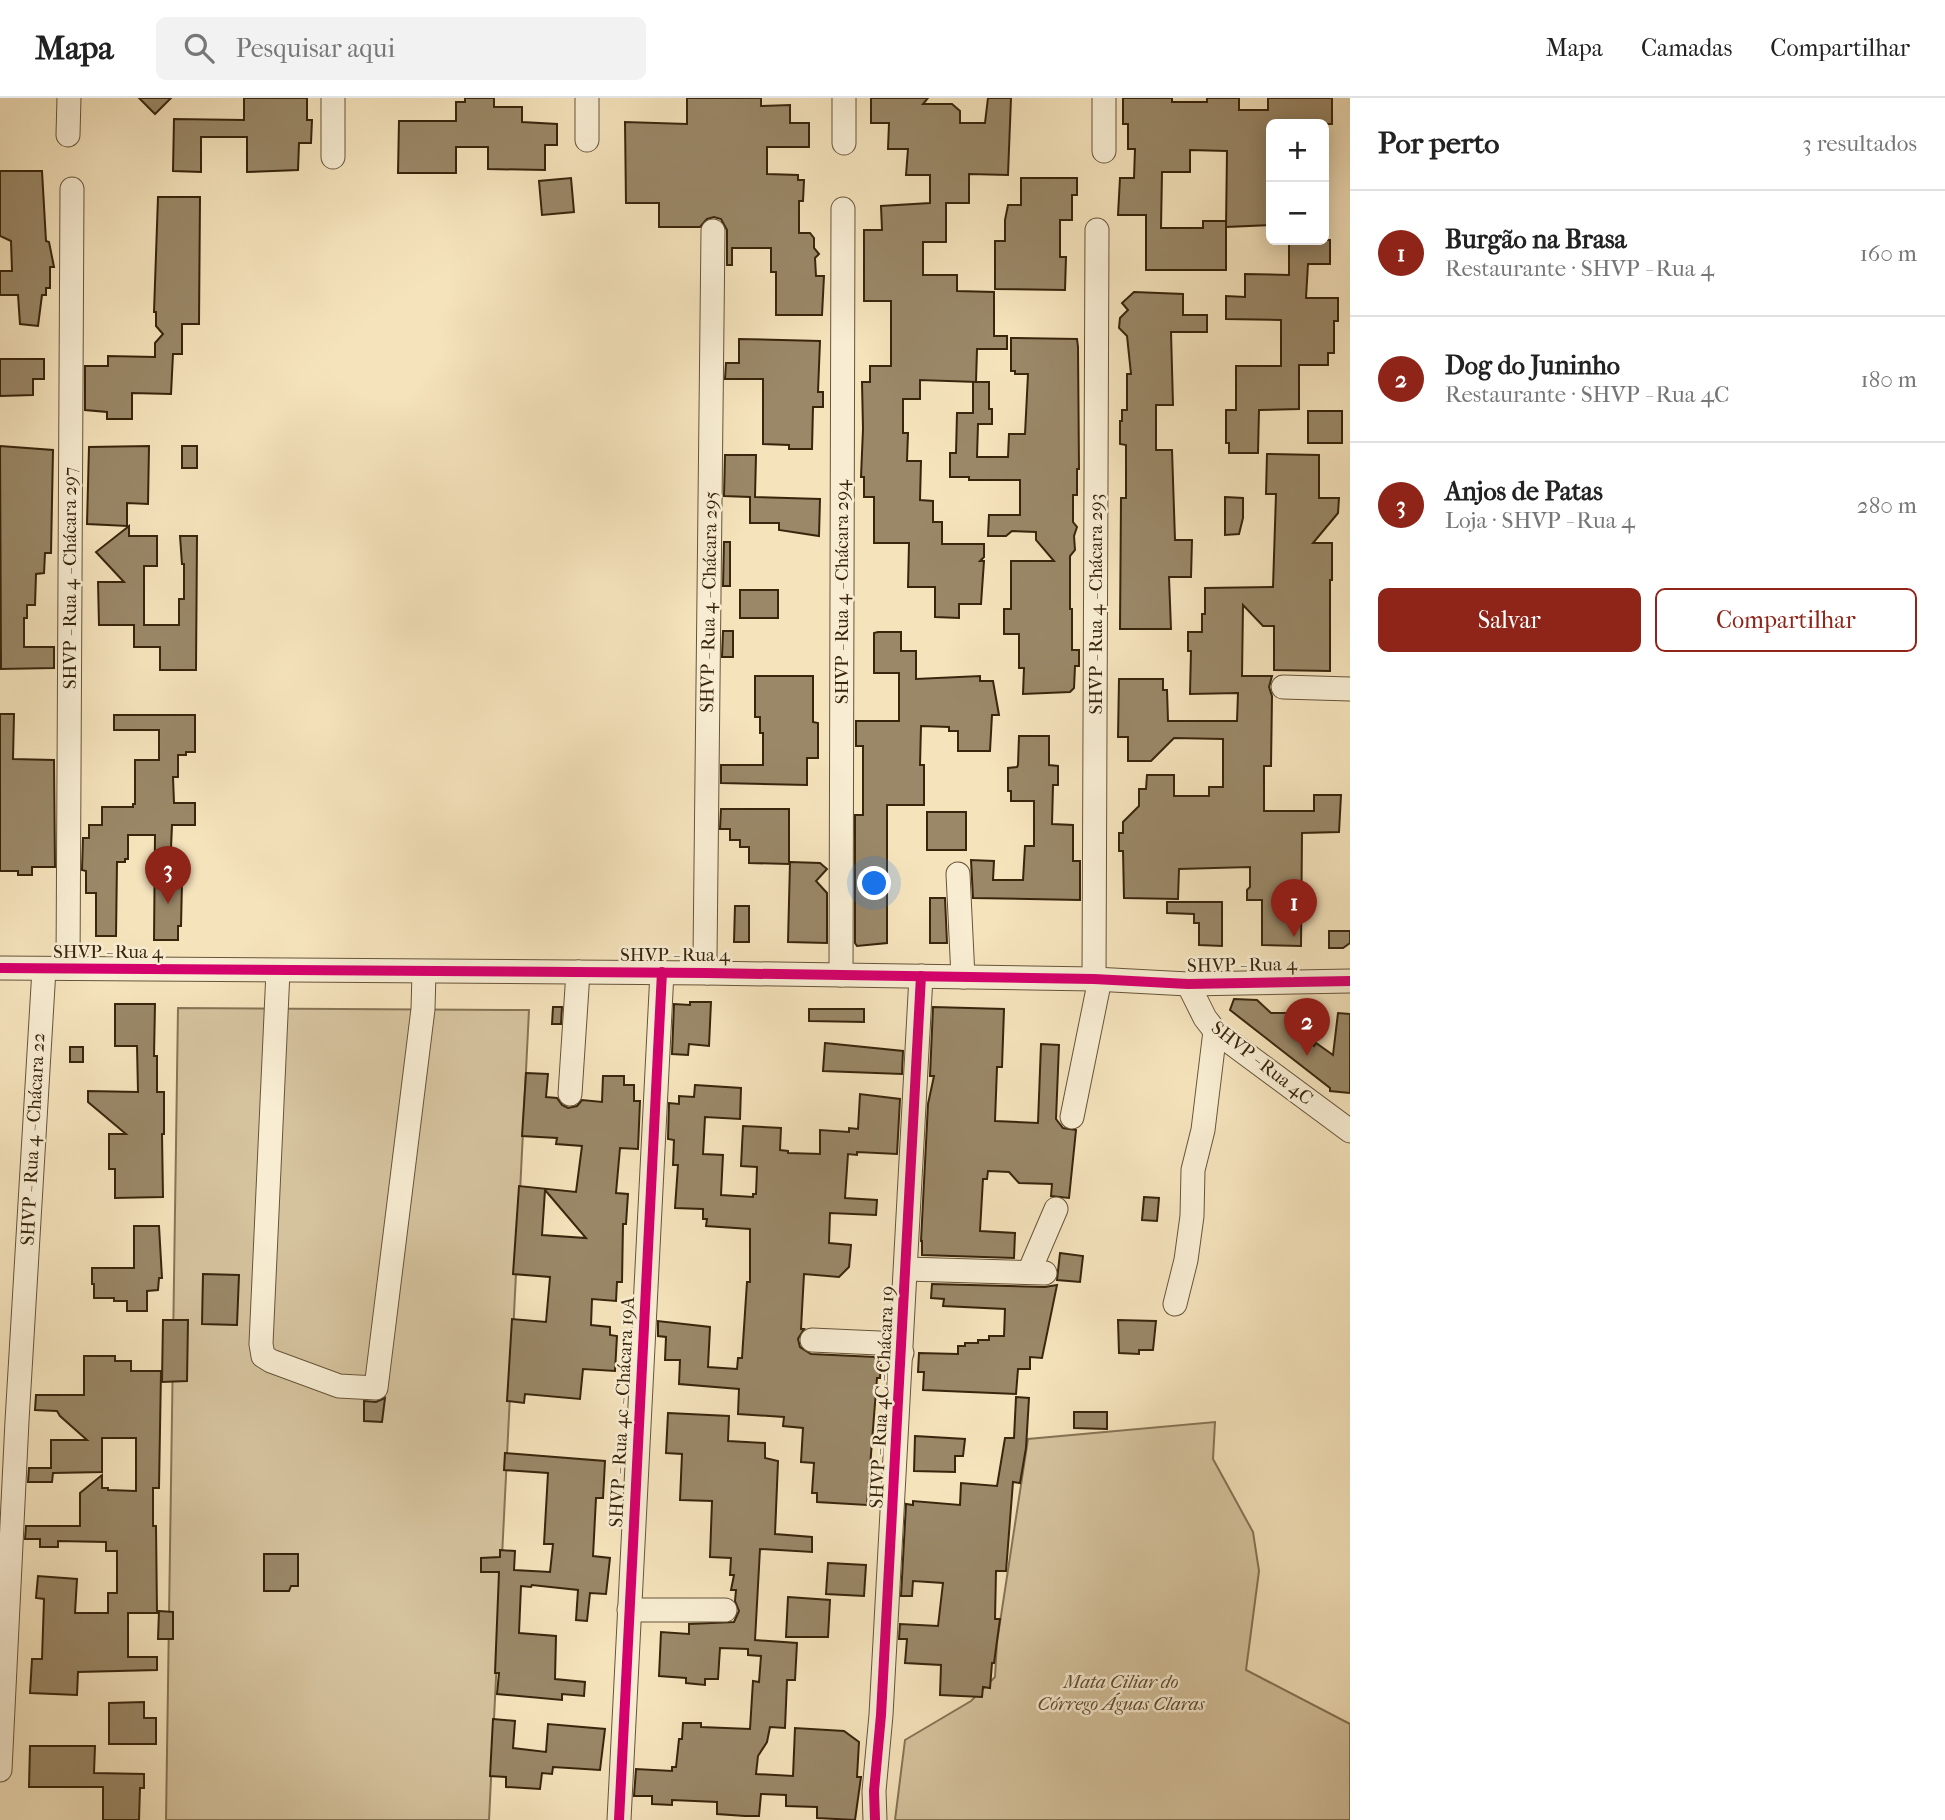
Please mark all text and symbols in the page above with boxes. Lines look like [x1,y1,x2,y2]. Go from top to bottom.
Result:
search box [156,17,646,80]
text: Mapa [35,29,114,68]
icon: search [180,29,218,67]
text: Pesquisar aqui [236,33,395,64]
text: Mapa [1546,34,1603,62]
text: Camadas [1641,34,1732,62]
text: Compartilhar [1770,34,1910,62]
map controls [1266,119,1329,245]
button: + [1266,119,1329,182]
text: Por perto [1378,126,1500,161]
text: 3 resultados [1802,130,1917,157]
button: − [1266,182,1329,245]
text: Burgão na Brasa [1445,224,1627,255]
text: 1 [1397,240,1405,267]
text: 160 m [1860,240,1917,267]
text: Restaurante · SHVP - Rua 4 [1445,255,1714,282]
text: Dog do Juninho [1445,350,1620,381]
text: 2 [1395,366,1407,393]
text: 180 m [1860,366,1917,393]
text: Restaurante · SHVP - Rua 4C [1445,381,1730,408]
street label: SHVP - Rua 4 - Chácara 297 [59,467,81,689]
text: Anjos de Patas [1445,476,1603,507]
street label: SHVP - Rua 4 - Chácara 294 [831,479,853,704]
street label: SHVP - Rua 4 - Chácara 295 [696,491,722,713]
text: 3 [1396,492,1406,519]
text: 280 m [1857,492,1917,519]
street label: SHVP - Rua 4 - Chácara 293 [1085,493,1107,715]
text: Loja · SHVP - Rua 4 [1445,507,1635,534]
button: Salvar [1378,588,1641,652]
button: Compartilhar [1655,588,1917,652]
pin: 3 [145,846,191,904]
your location [857,866,891,900]
pin: 1 [1271,879,1317,937]
street label: SHVP - Rua 4 [53,941,164,963]
street label: SHVP - Rua 4 [620,944,731,966]
street label: SHVP - Rua 4 [1187,953,1298,977]
pin: 2 [1284,998,1330,1056]
street label: SHVP - Rua 4C [1207,1017,1317,1109]
street label: SHVP - Rua 4 - Chácara 22 [16,1032,50,1246]
street label: SHVP - Rua 4C - Chácara 19 [865,1285,899,1509]
street label: SHVP - Rua 4c - Chácara 19A [605,1295,639,1528]
park label: Mata Ciliar do Córrego Águas Claras [1037,1671,1206,1715]

